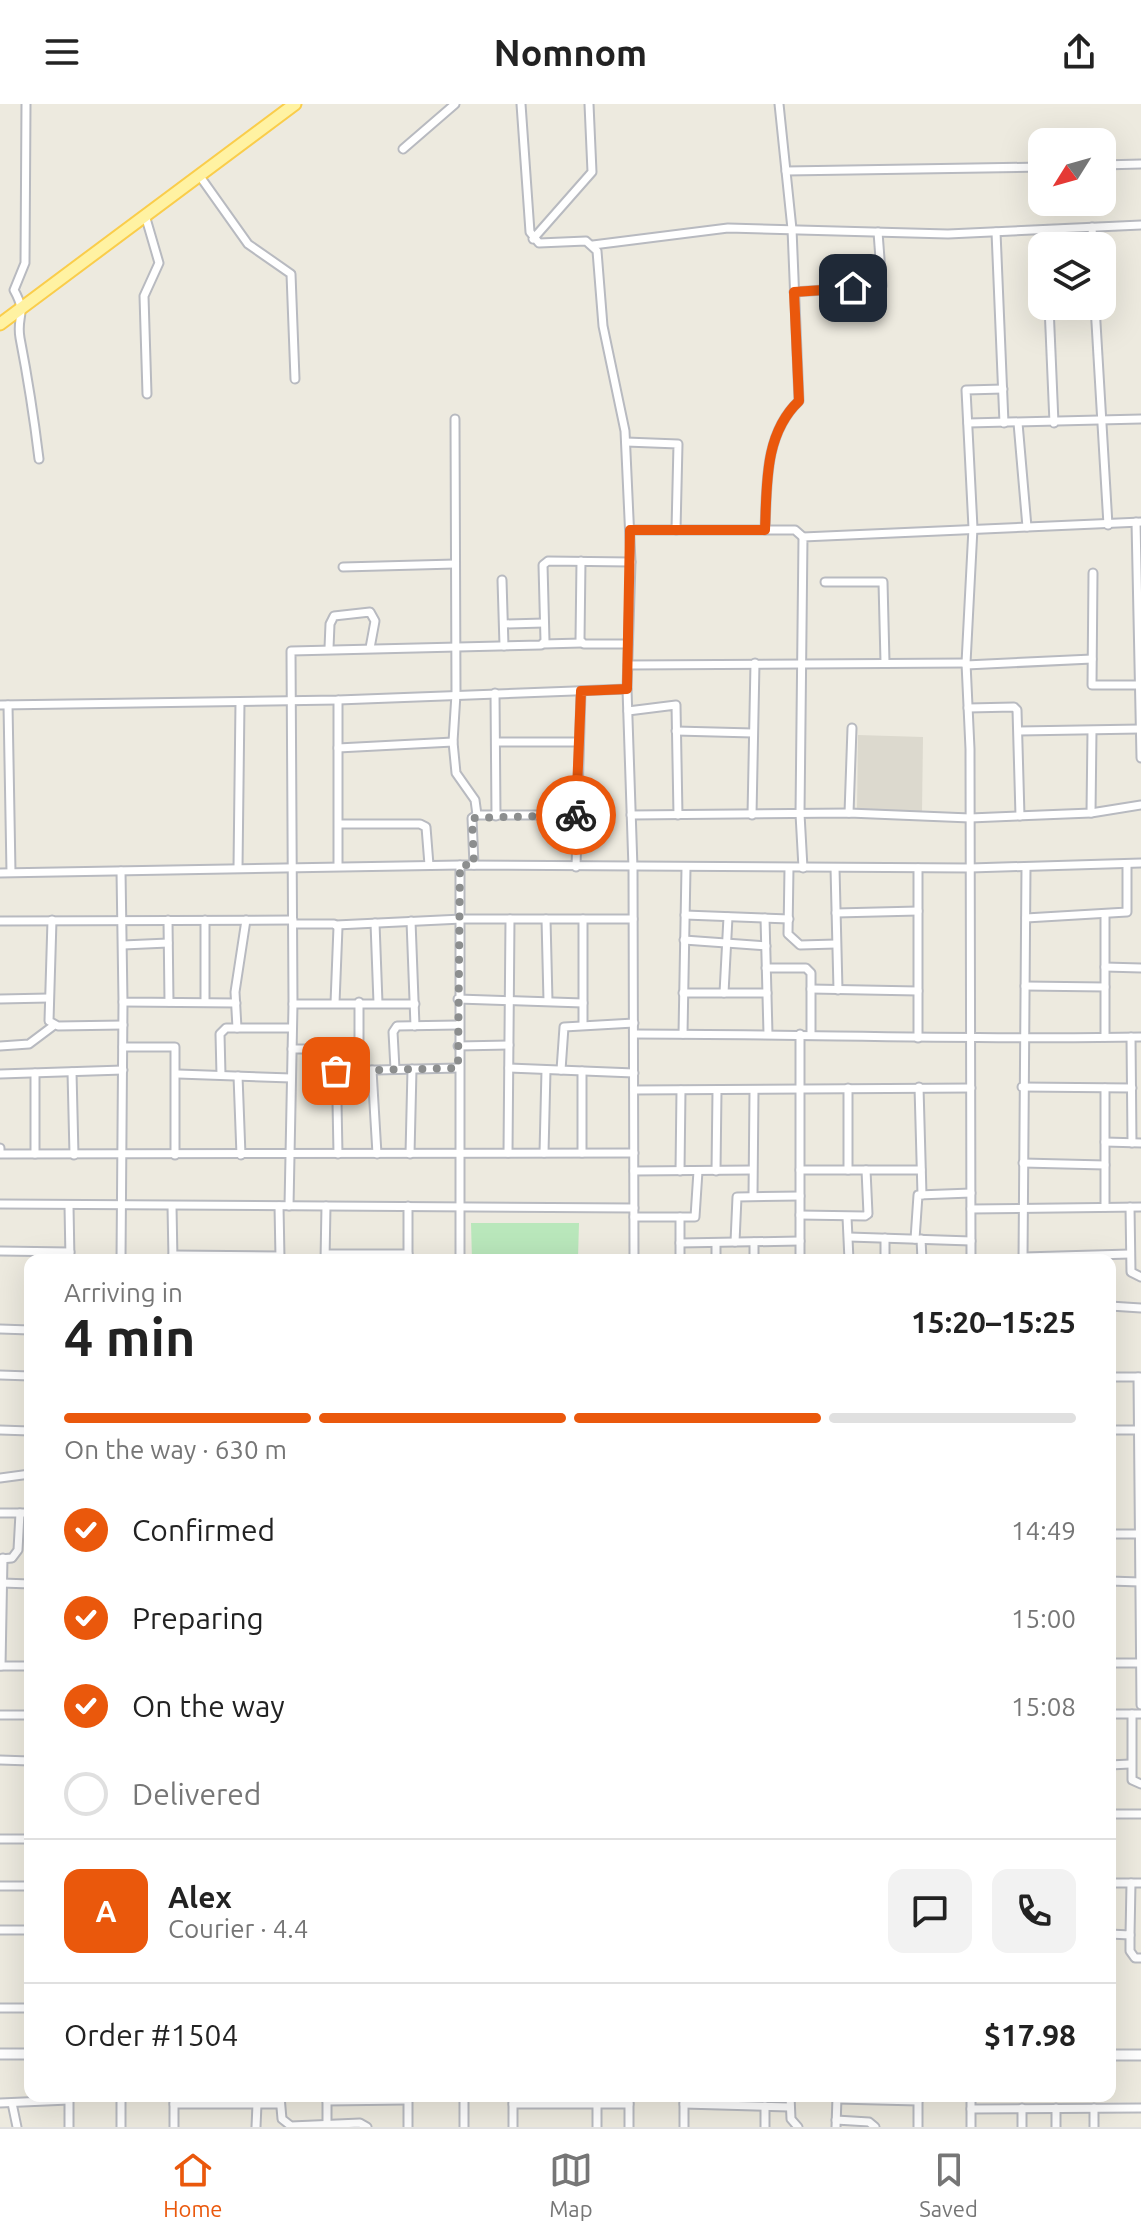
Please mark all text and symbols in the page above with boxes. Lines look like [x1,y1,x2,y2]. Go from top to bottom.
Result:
icon: menu [40,30,84,74]
icon: share [1057,30,1101,74]
text: Nomnom [494,32,647,73]
north arrow [1028,128,1116,216]
map controls [1028,128,1116,320]
button: layers [1028,232,1116,320]
pin [819,254,887,322]
icon: home [831,266,875,310]
courier [536,775,616,855]
icon: bike [554,793,598,837]
pin [302,1037,370,1105]
icon: bag [314,1049,358,1093]
text: Arriving in [64,1278,183,1307]
text: 15:20–15:25 [911,1305,1076,1339]
text: 4 min [64,1308,195,1366]
text: On the way · 630 m [64,1435,287,1464]
icon: check [64,1508,108,1552]
text: Confirmed [132,1513,275,1547]
text: 14:49 [1011,1516,1076,1545]
icon: check [64,1596,108,1640]
text: Preparing [132,1601,264,1635]
text: 15:00 [1011,1604,1076,1633]
icon: check [64,1684,108,1728]
text: On the way [132,1689,285,1723]
text: 15:08 [1011,1692,1076,1721]
text: Delivered [132,1777,261,1811]
button: chat [888,1869,972,1953]
button: phone [992,1869,1076,1953]
text: Alex [168,1880,232,1914]
text: A [95,1894,117,1928]
text: Courier · 4.4 [168,1914,308,1943]
text: Order #1504 [64,2018,238,2052]
text: $17.98 [984,2018,1076,2052]
tab: Home [163,2148,223,2221]
tab: Map [549,2148,593,2221]
tab: Saved [919,2148,978,2221]

